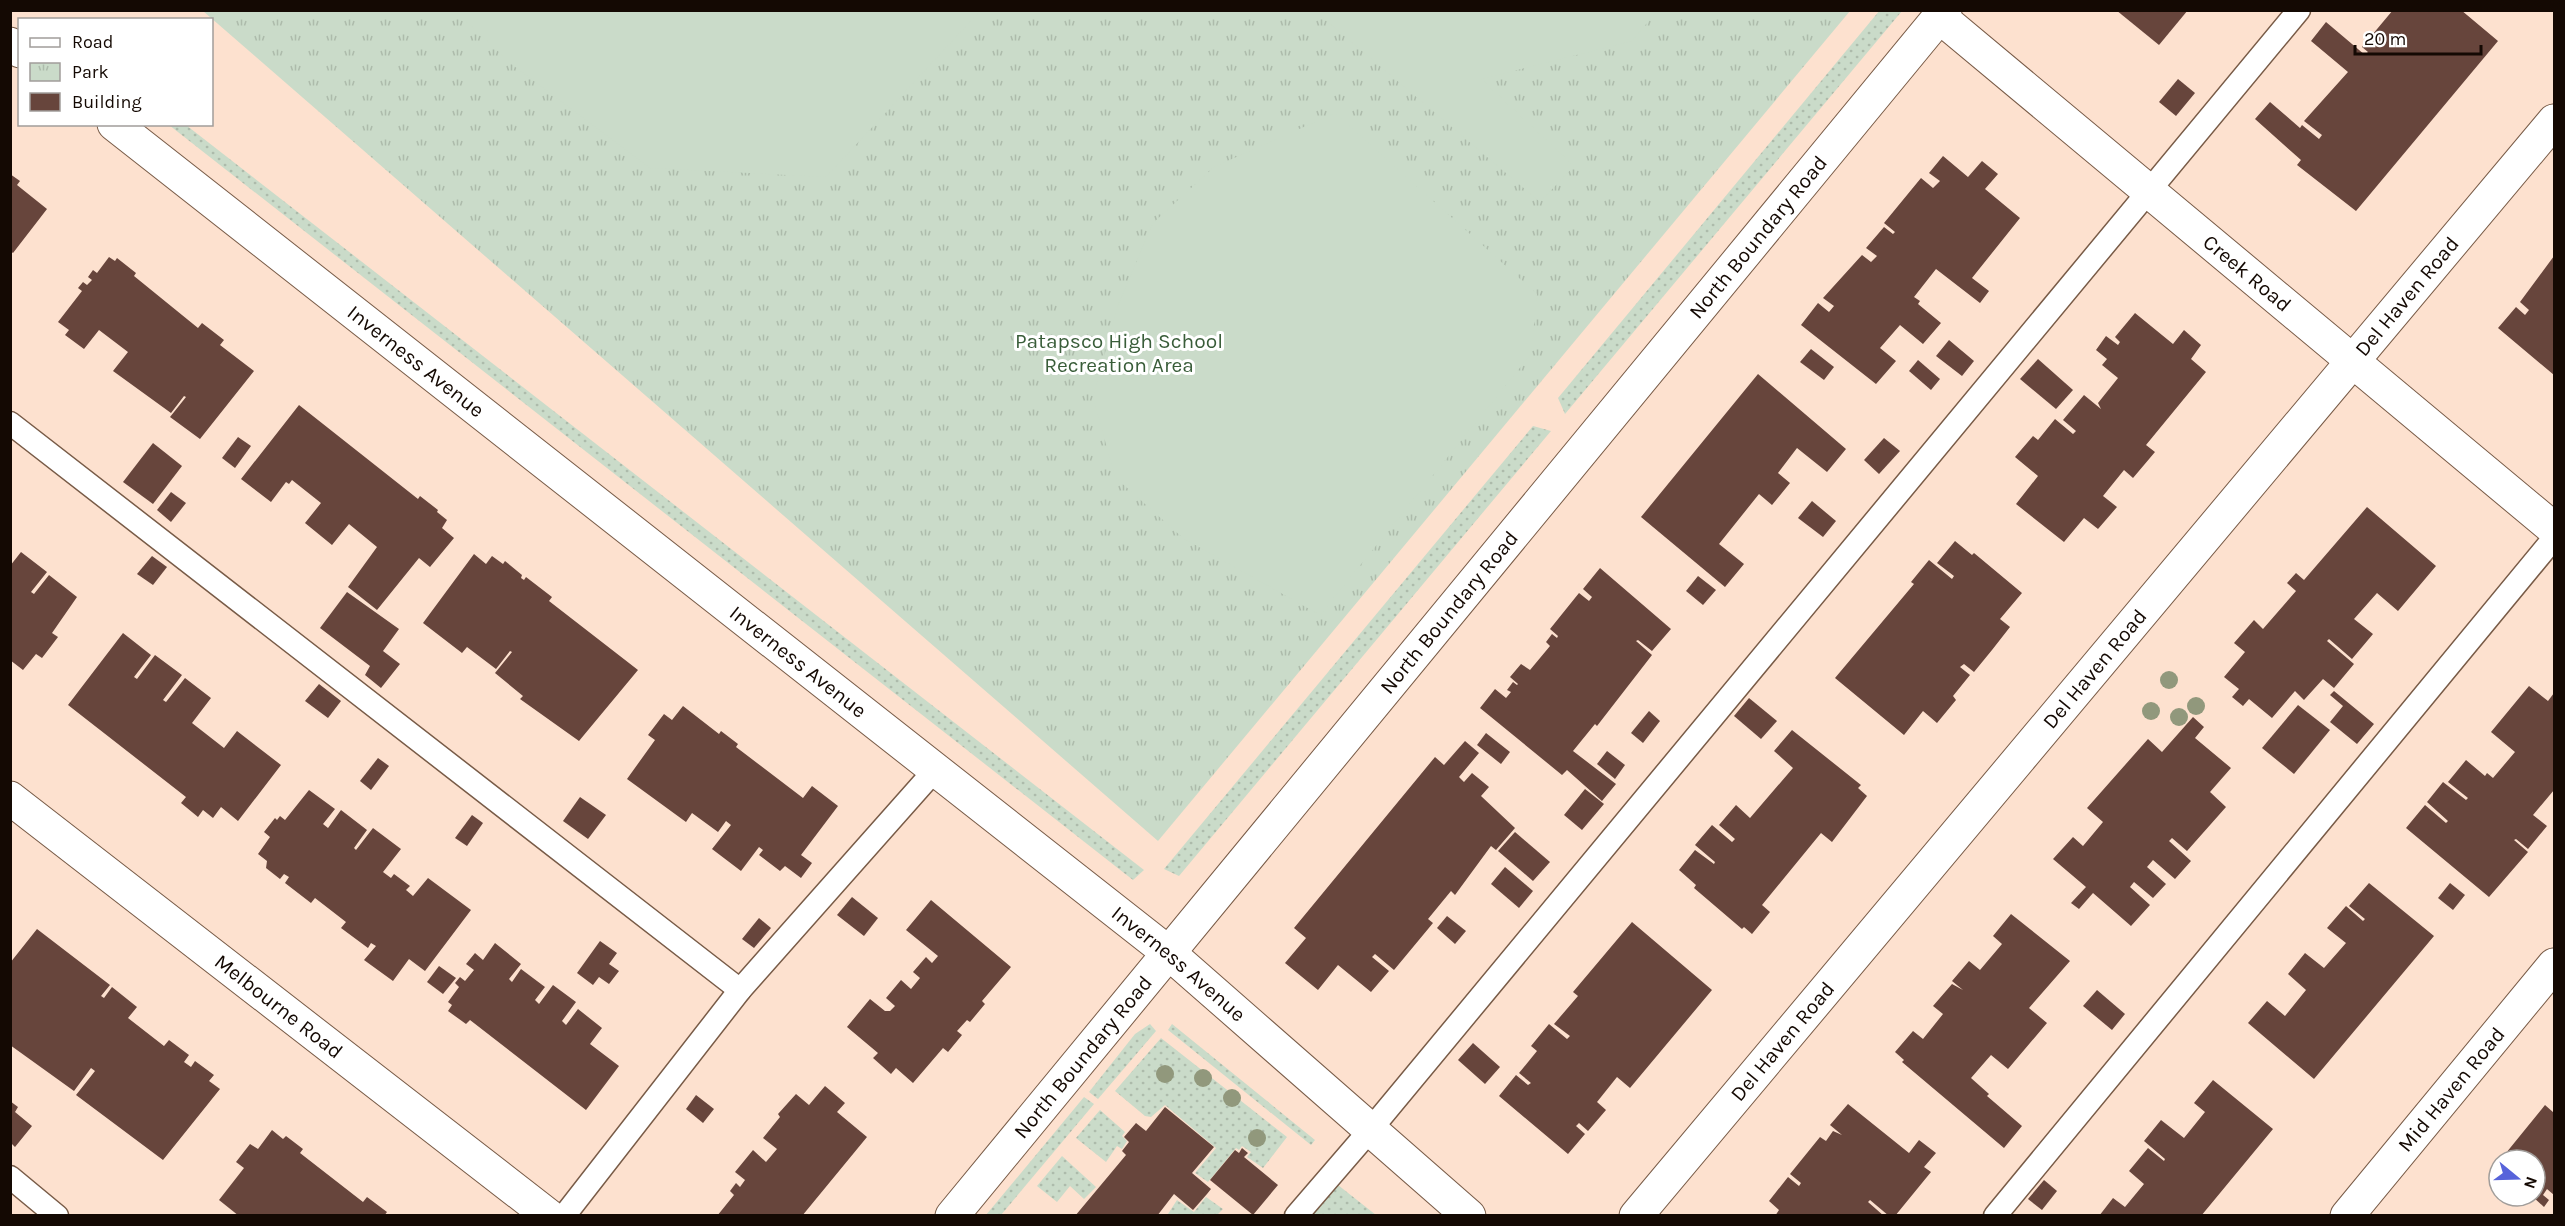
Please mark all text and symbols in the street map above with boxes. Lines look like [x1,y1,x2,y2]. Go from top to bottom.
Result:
legend [18,18,213,126]
scale bar [2355,18,2481,56]
text: 20 m [2364,28,2406,50]
text: Road [72,31,113,53]
text: Park [72,61,109,83]
text: Building [72,91,142,113]
street label: North Boundary Road [1684,151,1832,323]
street label: Creek Road [2198,230,2296,317]
street label: Del Haven Road [2350,232,2464,361]
street label: Inverness Avenue [343,300,489,422]
park label: Patapsco High School Recreation Area [1015,329,1223,377]
street label: North Boundary Road [1375,526,1523,699]
street label: Inverness Avenue [725,600,871,723]
street label: Del Haven Road [2038,604,2152,733]
street label: Inverness Avenue [1107,901,1250,1027]
street label: Melbourne Road [210,949,348,1064]
street label: North Boundary Road [1009,971,1157,1143]
street label: Del Haven Road [1726,977,1839,1106]
street label: Mid Haven Road [2393,1022,2510,1157]
north arrow [2487,1148,2547,1208]
text: N [2520,1174,2542,1191]

